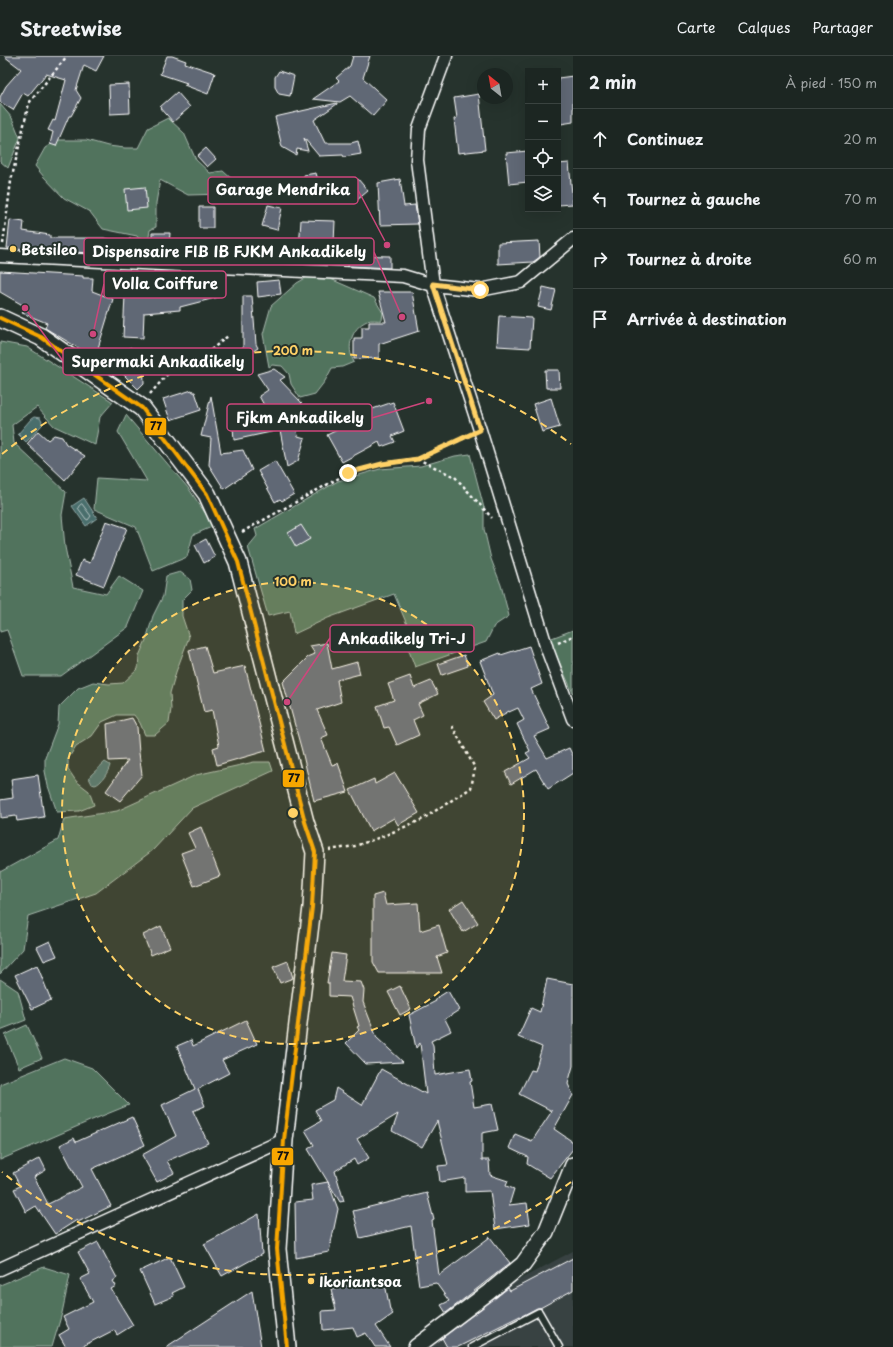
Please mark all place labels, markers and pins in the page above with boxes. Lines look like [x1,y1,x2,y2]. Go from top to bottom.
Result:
callout: Garage Mendrika [208,177,358,204]
callout: Dispensaire FIB IB FJKM Ankadikely [84,238,374,265]
place label: Betsileo [21,239,77,260]
marker: Betsileo [8,244,18,254]
callout: Volla Coiffure [104,271,226,298]
callout: Supermaki Ankadikely [63,348,253,375]
callout: Fjkm Ankadikely [227,404,372,431]
callout: Ankadikely Tri-J [330,625,474,652]
centre of rings [286,806,300,820]
place label: Ikoriantsoa [319,1271,402,1292]
marker: Ikoriantsoa [306,1276,316,1286]

